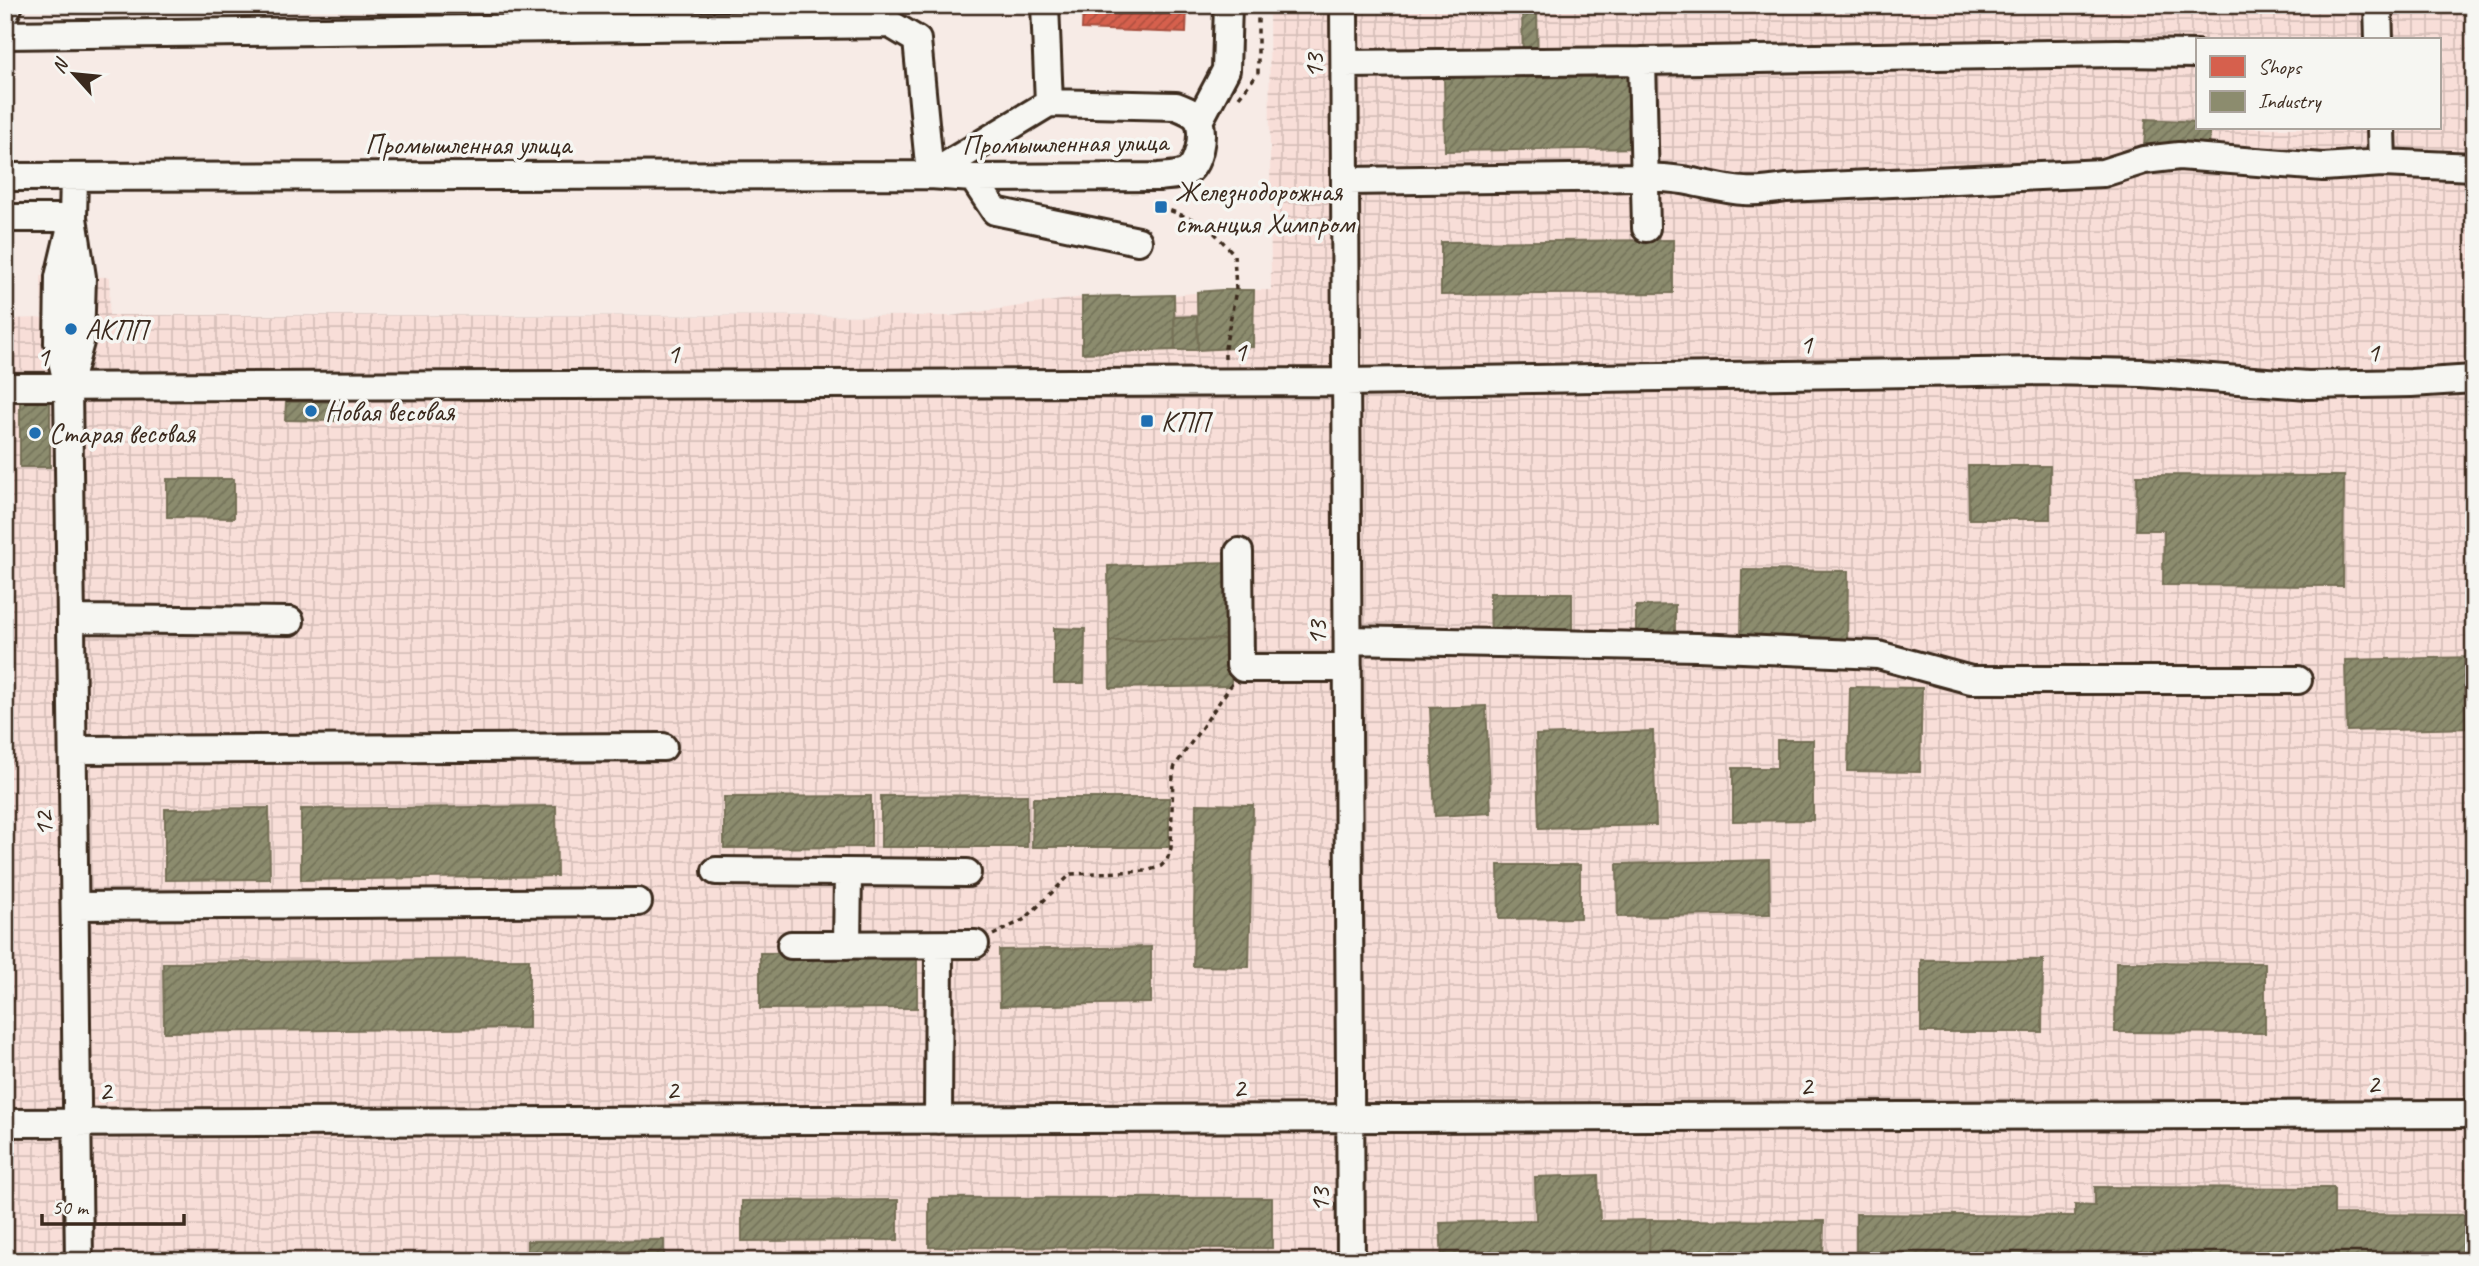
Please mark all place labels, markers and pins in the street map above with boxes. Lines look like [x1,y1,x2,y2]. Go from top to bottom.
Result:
place label: Железнодорожная станция Химпром [1175,174,1357,241]
marker: Железнодорожная станция Химпром [1153,199,1169,215]
place label: АКПП [85,312,152,347]
marker: АКПП [63,321,79,337]
place label: Новая весовая [325,394,455,429]
marker: Новая весовая [303,403,319,419]
place label: КПП [1161,404,1214,439]
marker: КПП [1139,413,1155,429]
place label: Старая весовая [49,416,196,451]
marker: Старая весовая [27,425,43,441]

